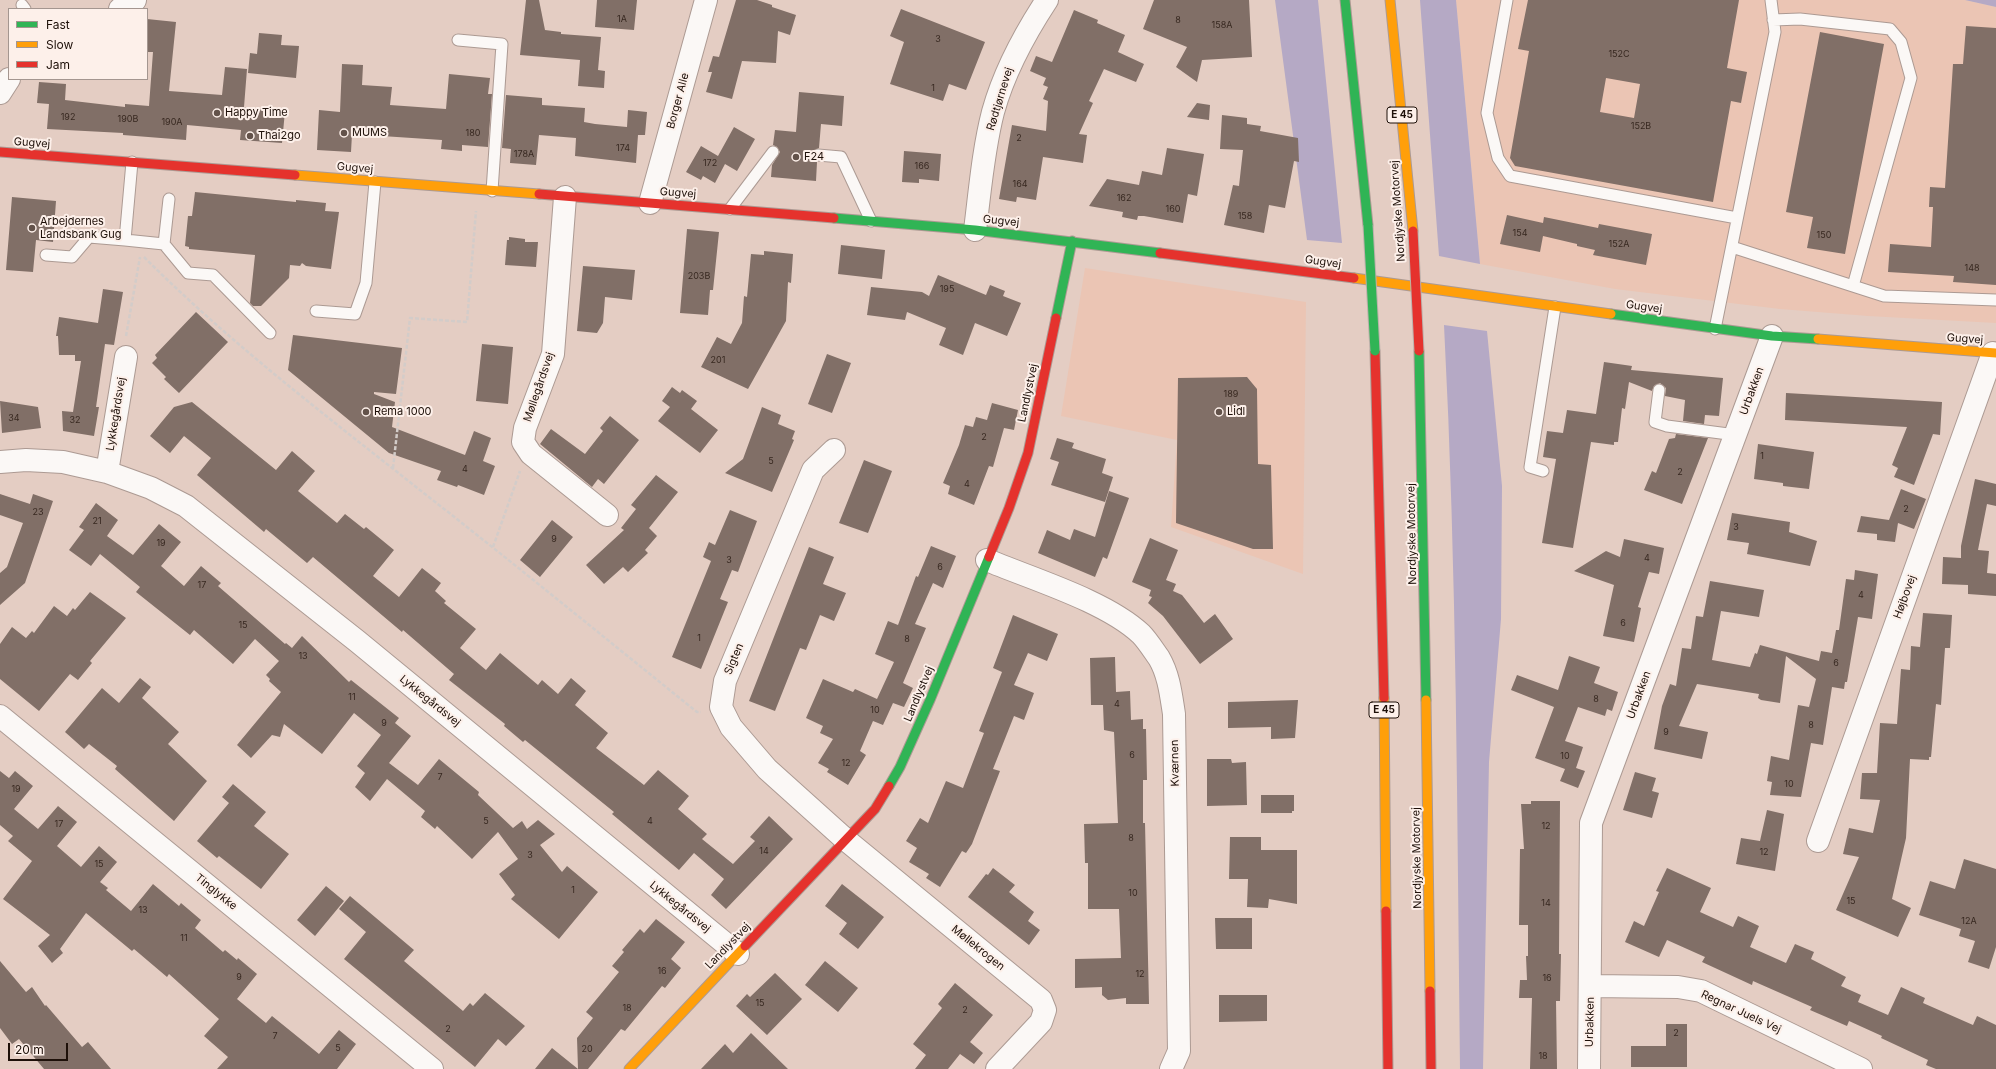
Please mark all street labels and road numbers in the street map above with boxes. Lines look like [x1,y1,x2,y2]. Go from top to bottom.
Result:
street label: Rødtjørnevej [984,66,1016,132]
street label: Borger Alle [664,72,692,130]
road number: E 45 [1387,107,1417,123]
street label: Gugvej [13,135,51,151]
street label: Gugvej [336,160,374,176]
street label: Nordjyske Motorvej [1388,160,1408,262]
street label: Gugvej [659,185,697,201]
street label: Gugvej [982,213,1020,229]
street label: Gugvej [1304,253,1342,271]
street label: Gugvej [1625,298,1663,316]
street label: Gugvej [1946,331,1984,347]
street label: Møllegårdsvej [521,350,557,424]
street label: Landlystvej [1015,363,1041,423]
street label: Urbakken [1737,365,1767,417]
street label: Lykkegårdsvej [104,376,128,452]
street label: Nordjyske Motorvej [1405,483,1419,585]
street label: Højbovej [1891,573,1919,621]
street label: Sigten [722,641,746,677]
street label: Landlystvej [901,664,937,724]
street label: Urbakken [1624,669,1654,721]
street label: Lykkegårdsvej [397,672,463,730]
road number: E 45 [1369,702,1399,718]
street label: Kværnen [1168,739,1182,787]
street label: Nordjyske Motorvej [1410,807,1424,909]
street label: Tinglykke [192,871,240,913]
street label: Lykkegårdsvej [647,878,713,936]
street label: Landlystvej [703,920,753,972]
street label: Møllekrogen [949,923,1007,973]
street label: Regnar Juels Vej [1699,988,1783,1036]
street label: Urbakken [1583,997,1597,1047]

